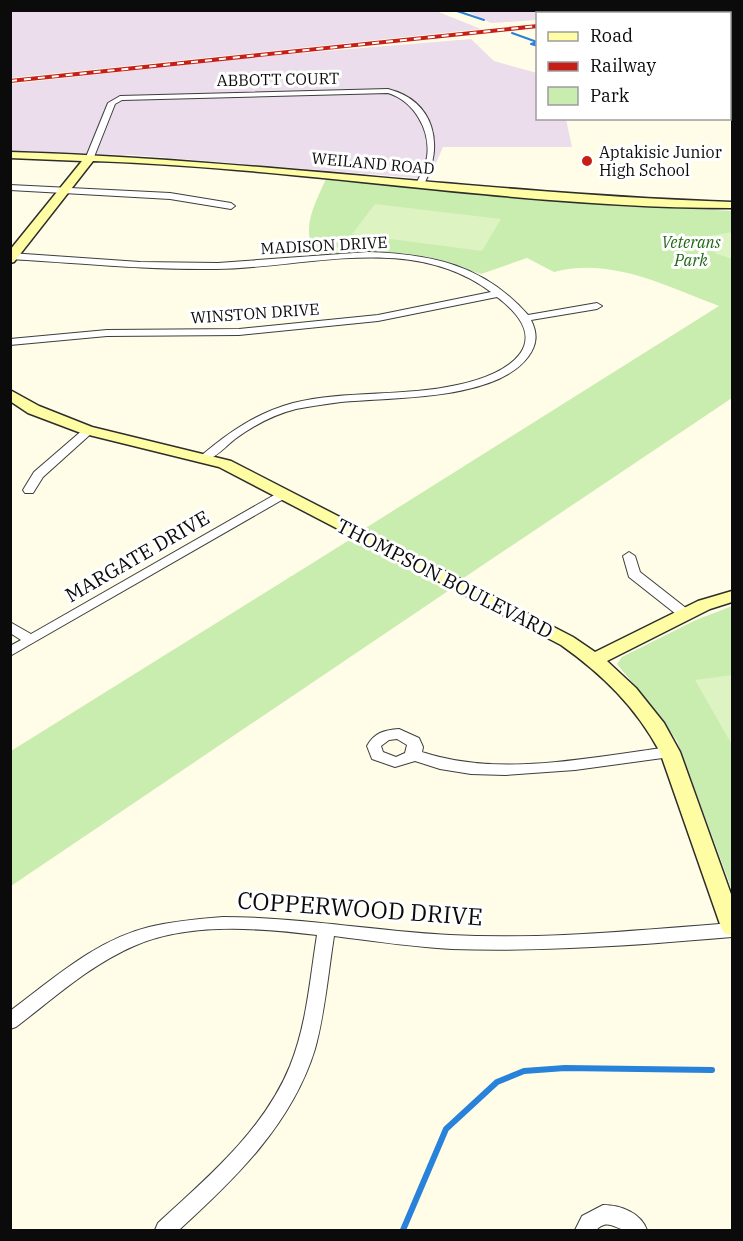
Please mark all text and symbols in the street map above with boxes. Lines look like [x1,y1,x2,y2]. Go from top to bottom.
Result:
legend [536,12,731,120]
text: Road [590,24,633,47]
text: Railway [590,54,656,77]
street label: ABBOTT COURT [216,68,340,90]
text: Park [590,84,630,107]
place label: Aptakisic Junior High School [599,142,722,180]
street label: WEILAND ROAD [311,148,435,178]
marker: Aptakisic Junior High School [580,154,594,168]
street label: MADISON DRIVE [260,232,388,258]
park label: Veterans Park [661,232,721,270]
street label: WINSTON DRIVE [190,299,320,327]
street label: MARGATE DRIVE [60,504,214,608]
street label: THOMPSON BOULEVARD [332,512,558,644]
street label: COPPERWOOD DRIVE [236,883,484,933]

